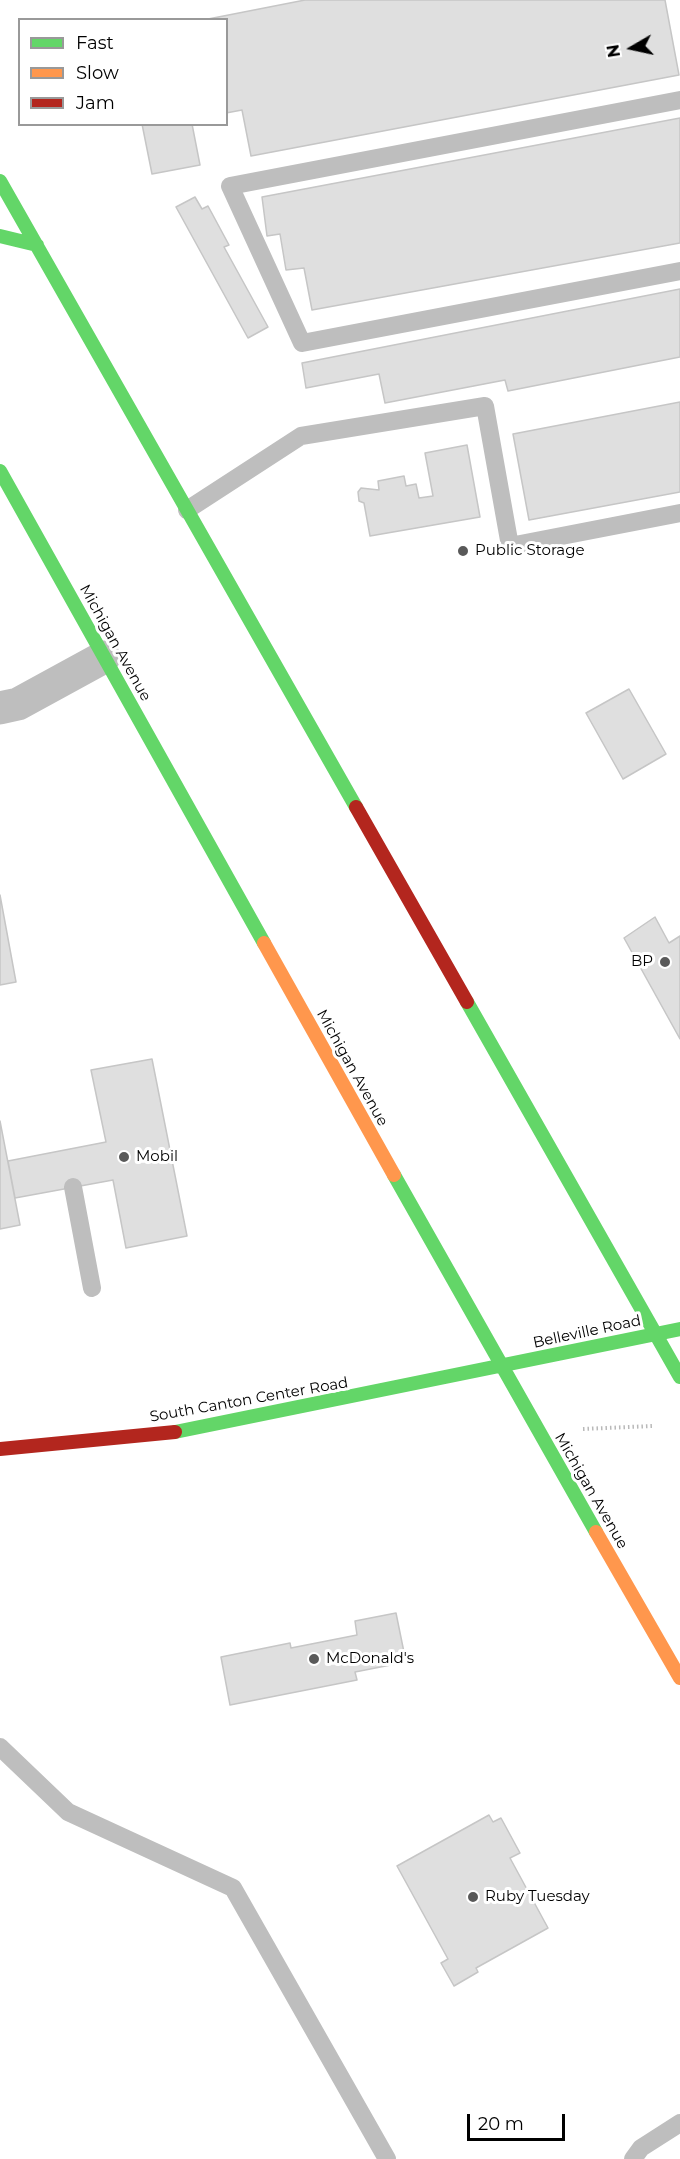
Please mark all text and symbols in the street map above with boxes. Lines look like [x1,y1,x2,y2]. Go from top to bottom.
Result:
legend [18,18,228,126]
north arrow [602,18,662,78]
text: Fast [76,32,114,54]
text: N [603,43,624,59]
text: Slow [76,62,119,84]
text: Jam [76,92,115,114]
place label: Public Storage [475,542,584,560]
marker: Public Storage [456,544,470,558]
street label: Michigan Avenue [75,581,155,705]
place label: BP [631,953,653,971]
marker: BP [658,955,672,969]
street label: Michigan Avenue [312,1006,392,1130]
place label: Mobil [136,1148,178,1166]
marker: Mobil [117,1150,131,1164]
street label: Belleville Road [531,1312,643,1352]
street label: South Canton Center Road [148,1374,350,1426]
street label: Michigan Avenue [551,1430,631,1552]
place label: McDonald's [326,1650,414,1668]
marker: McDonald's [307,1652,321,1666]
place label: Ruby Tuesday [485,1888,590,1906]
marker: Ruby Tuesday [466,1890,480,1904]
scale bar [470,2102,568,2140]
text: 20 m [478,2113,524,2135]

